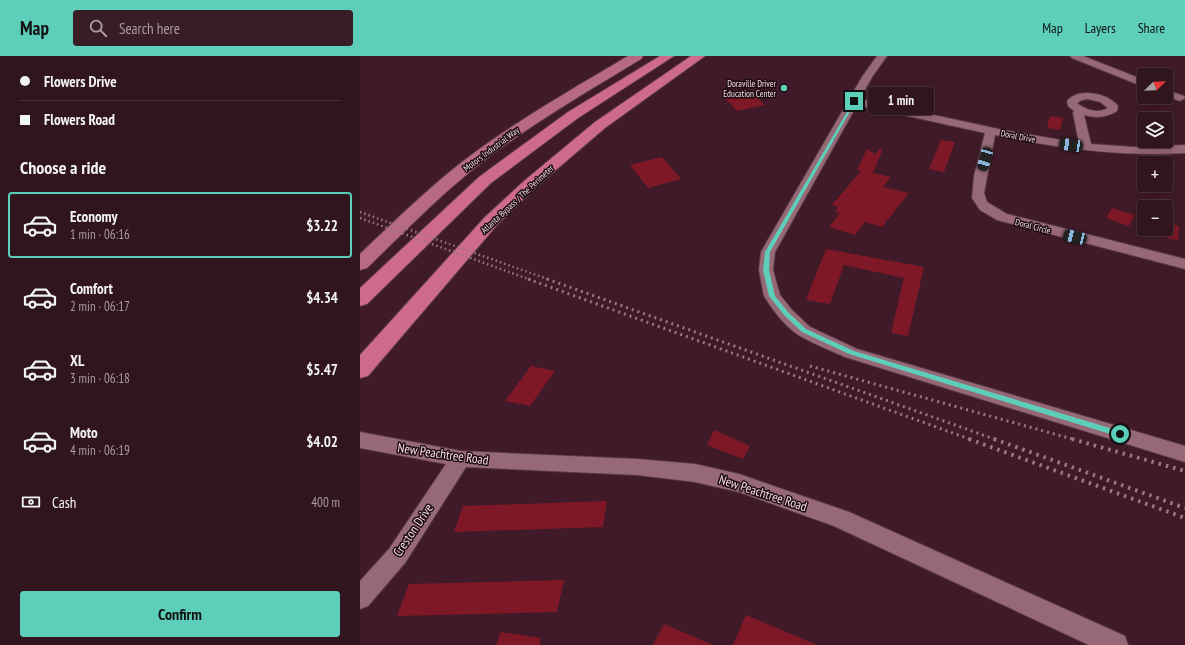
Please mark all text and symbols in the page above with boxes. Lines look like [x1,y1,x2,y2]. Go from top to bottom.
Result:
search box [73,10,353,46]
text: Map [20,16,49,40]
icon: search [87,17,109,39]
text: Search here [119,19,180,38]
text: Map [1042,19,1063,37]
text: Layers [1085,19,1116,37]
text: Share [1138,19,1165,37]
north arrow [1137,68,1173,104]
map controls [1137,68,1173,236]
text: Flowers Drive [44,72,117,91]
place label: Doraville Driver Education Center [723,78,777,99]
marker: Doraville Driver Education Center [779,83,789,93]
callout: 1 min [868,87,934,115]
route end [845,92,863,110]
text: 1 min [888,92,914,109]
text: Flowers Road [44,110,115,129]
button: layers [1137,112,1173,148]
street label: Motors Industrial Way [461,124,522,174]
street label: Doral Drive [1000,127,1037,145]
car [1058,137,1084,153]
car [976,146,994,172]
text: Choose a ride [20,156,106,179]
button: + [1137,156,1173,192]
street label: Atlanta Bypass / The Perimeter [478,162,556,236]
button: − [1137,200,1173,236]
icon: car [22,207,58,243]
text: Economy [70,207,118,226]
text: $3.22 [306,216,338,235]
street label: Doral Circle [1014,216,1052,236]
text: 1 min · 06:16 [70,226,130,243]
car [1062,228,1088,246]
icon: car [22,279,58,315]
text: Comfort [70,279,113,298]
text: $4.34 [306,288,338,307]
text: 2 min · 06:17 [70,298,130,315]
icon: car [22,351,58,387]
text: XL [70,351,84,370]
text: $5.47 [306,360,338,379]
text: 3 min · 06:18 [70,370,130,387]
icon: car [22,423,58,459]
text: Moto [70,423,98,442]
route start [1111,425,1129,443]
text: $4.02 [306,432,338,451]
street label: New Peachtree Road [396,439,490,469]
text: 4 min · 06:19 [70,442,130,459]
street label: New Peachtree Road [717,471,809,515]
icon: cash [20,491,42,513]
text: Cash [52,493,76,512]
text: 400 m [311,494,340,511]
street label: Creston Drive [389,500,437,560]
button: Confirm [20,591,340,637]

